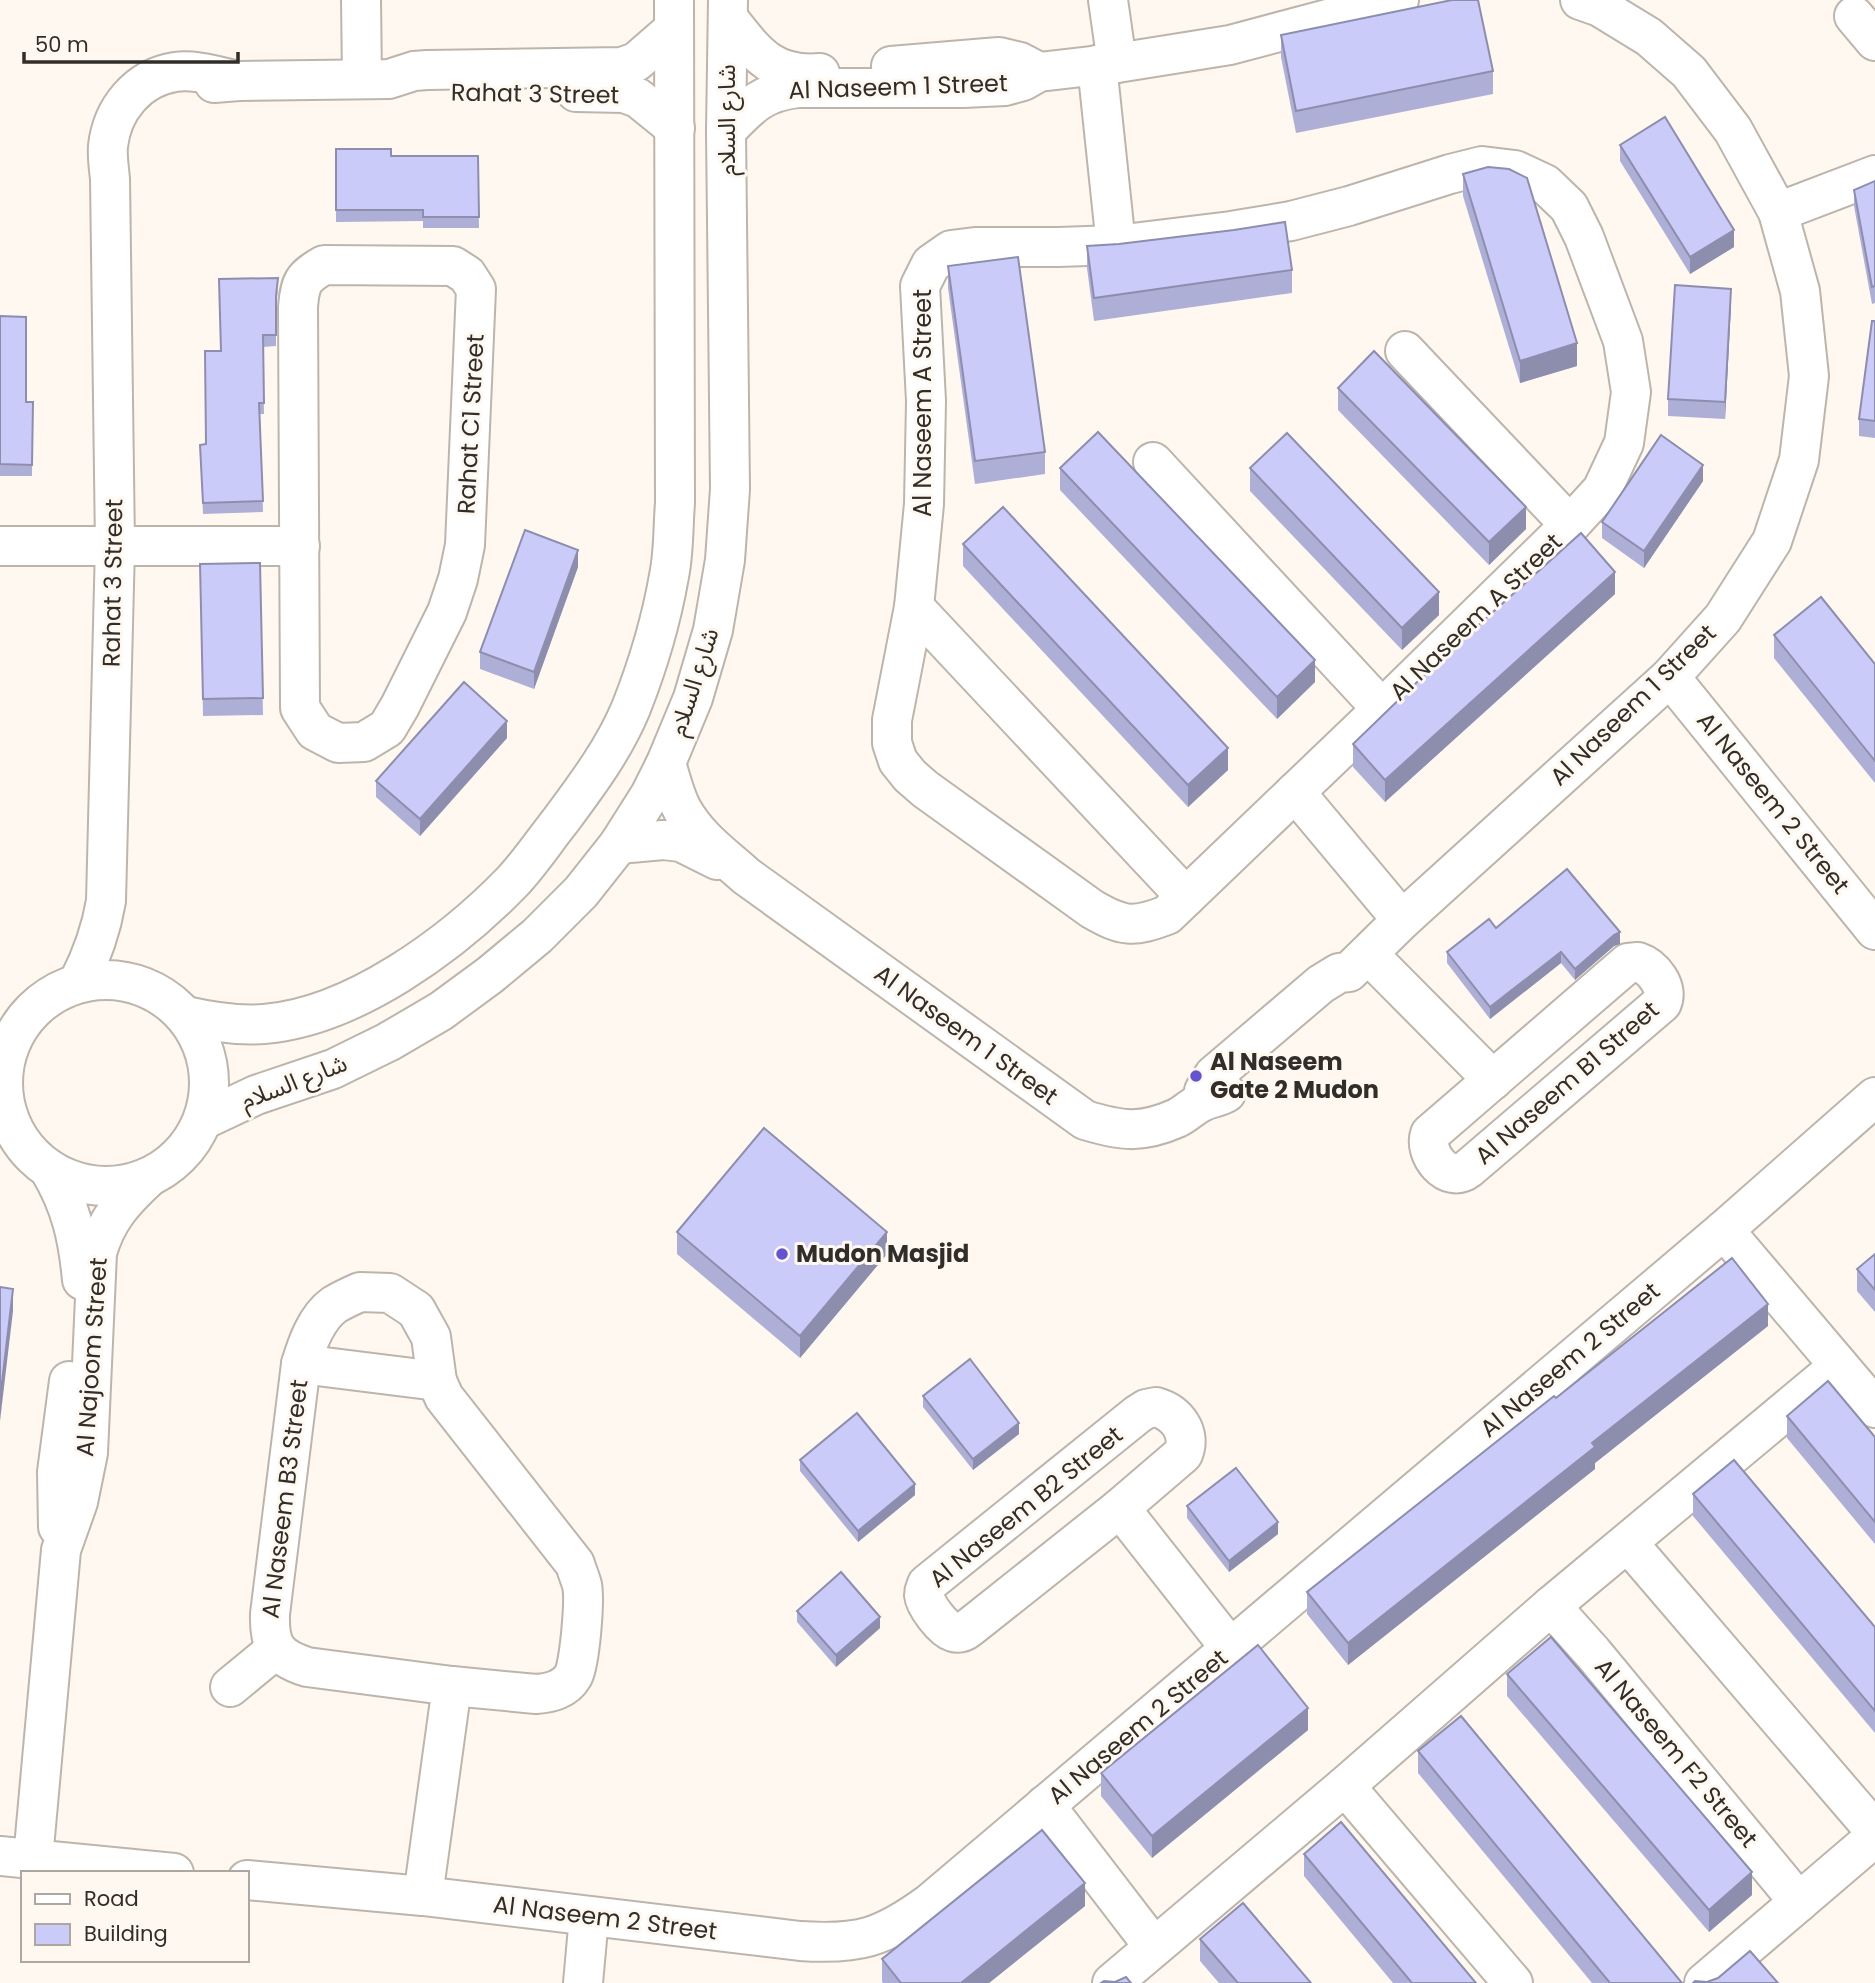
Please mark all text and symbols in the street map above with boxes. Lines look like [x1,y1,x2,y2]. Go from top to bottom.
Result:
scale bar [24,21,238,65]
text: 50 m [35,30,89,59]
street label: شارع السلام [710,64,745,176]
street label: Al Naseem 1 Street [788,66,1008,107]
street label: Rahat 3 Street [451,76,619,111]
street label: Al Naseem A Street [906,289,939,517]
street label: Rahat C1 Street [449,333,492,515]
street label: Rahat 3 Street [95,499,130,667]
street label: Al Naseem A Street [1382,526,1569,708]
street label: Al Naseem 1 Street [1542,617,1723,793]
street label: شارع السلام [661,624,728,741]
street label: Al Naseem 2 Street [1690,705,1857,901]
street label: Al Naseem 1 Street [868,957,1065,1112]
street label: Al Naseem B1 Street [1468,993,1666,1172]
place label: Al Naseem Gate 2 Mudon [1210,1045,1379,1106]
street label: شارع السلام [236,1046,353,1119]
marker: Al Naseem Gate 2 Mudon [1188,1068,1204,1084]
place label: Mudon Masjid [796,1237,969,1270]
marker: Mudon Masjid [774,1246,790,1262]
street label: Al Najoom Street [68,1256,115,1458]
street label: Al Naseem 2 Street [1473,1275,1667,1445]
street label: Al Naseem B3 Street [253,1378,316,1620]
street label: Al Naseem B2 Street [922,1418,1129,1595]
street label: Al Naseem 2 Street [1041,1642,1235,1812]
street label: Al Naseem F2 Street [1587,1651,1765,1854]
legend [21,1871,248,1962]
text: Road [84,1884,139,1913]
street label: Al Naseem 2 Street [491,1887,719,1948]
text: Building [84,1919,168,1948]

